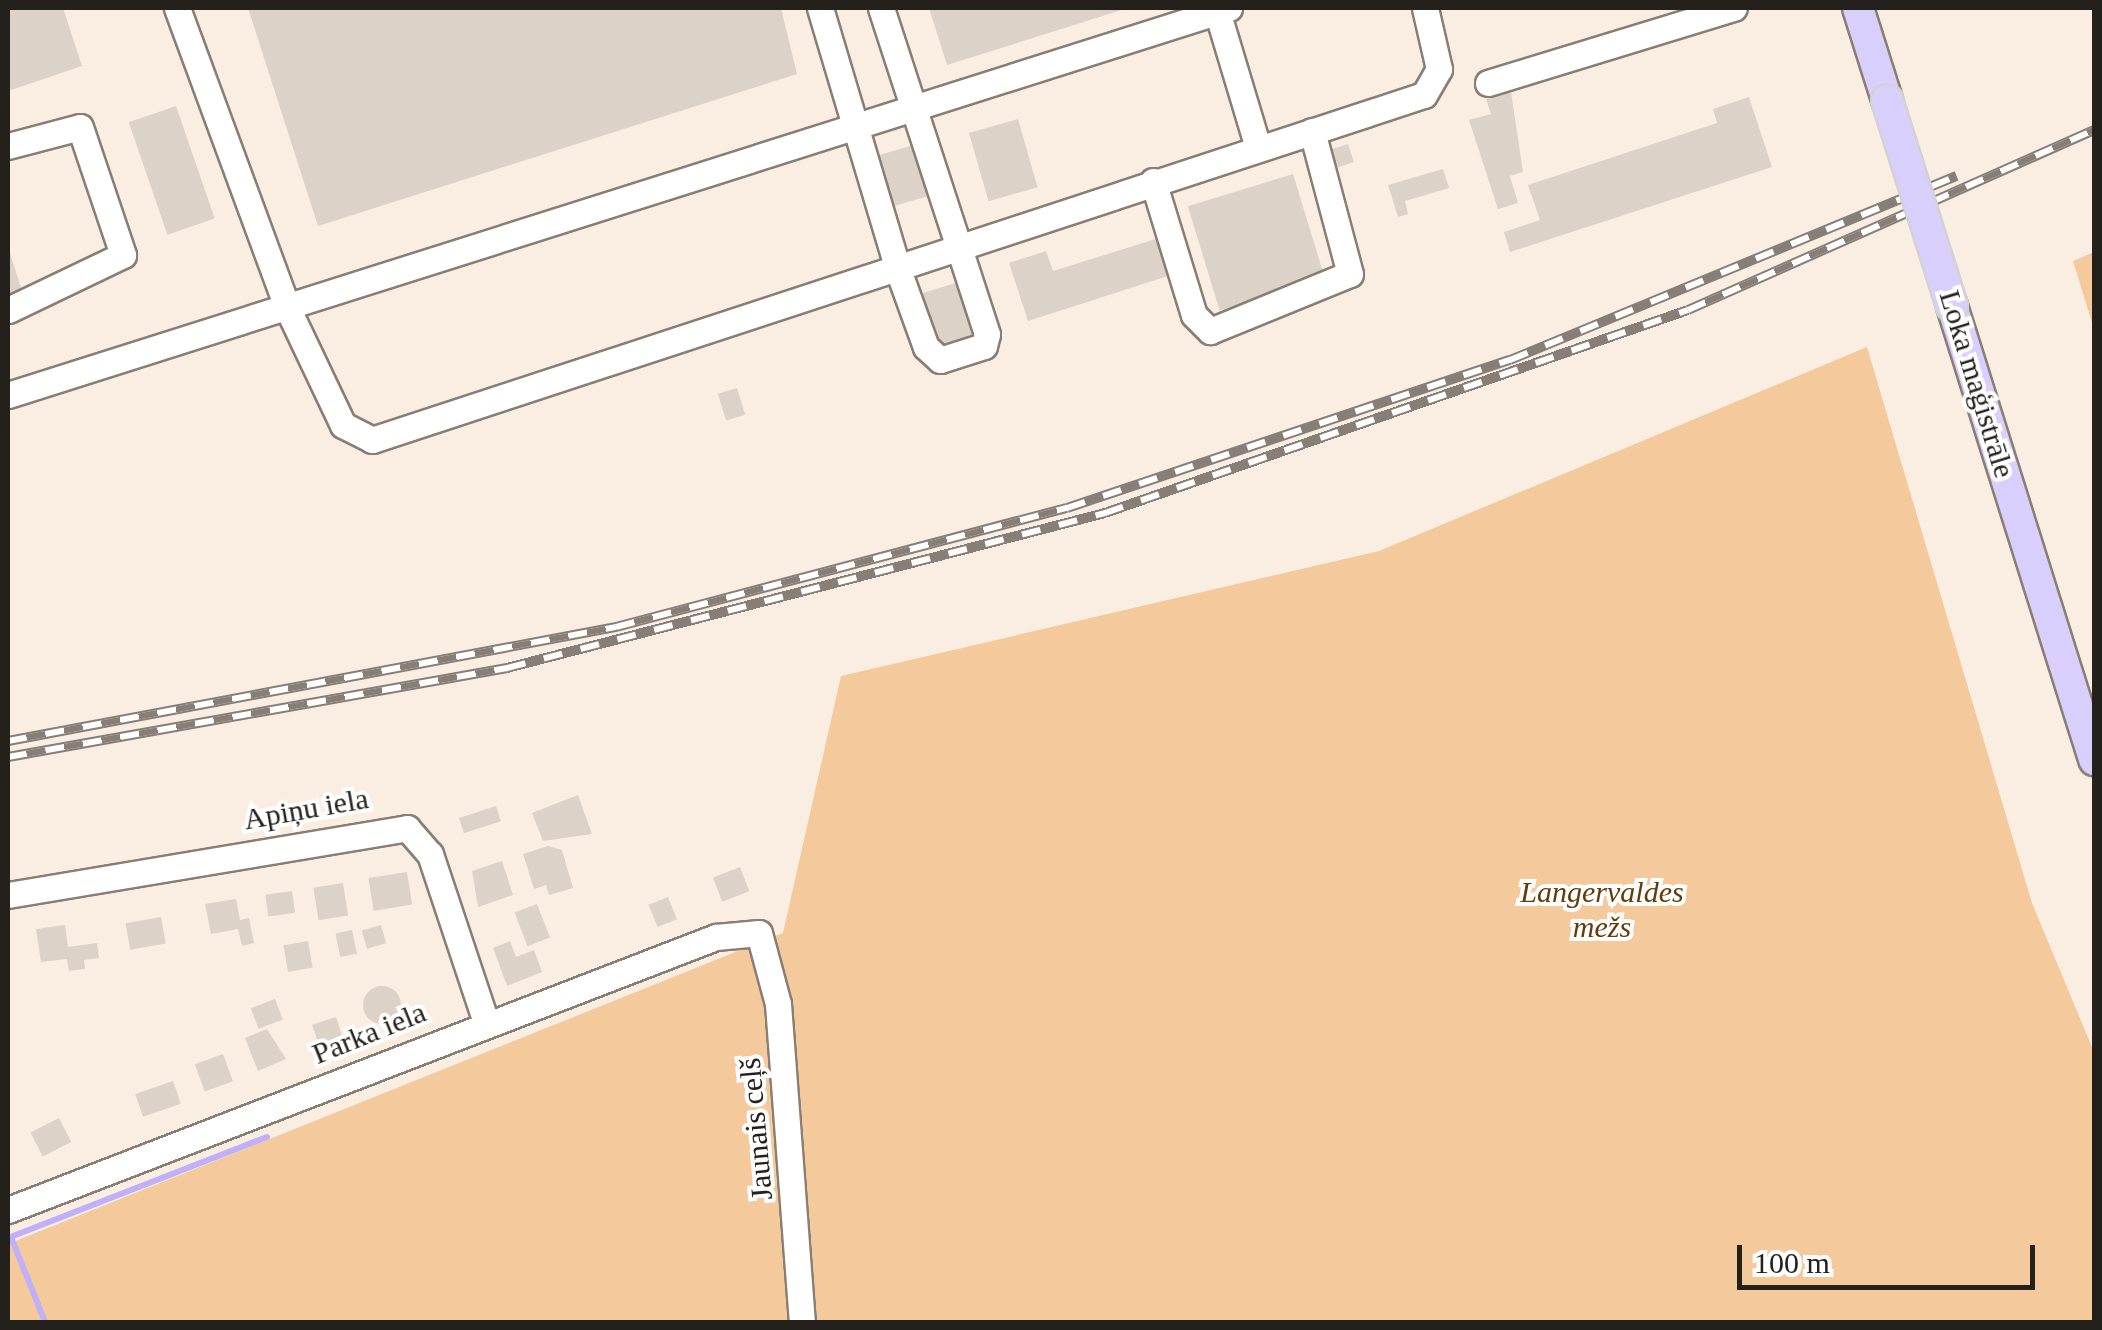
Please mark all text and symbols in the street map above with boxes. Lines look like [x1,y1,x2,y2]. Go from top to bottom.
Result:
street label: Loka maģistrāle [1931,286,2023,482]
street label: Apiņu iela [241,780,371,838]
park label: Langervaldes mežs [1520,874,1684,944]
street label: Parka iela [307,994,431,1072]
street label: Jaunais ceļš [732,1056,780,1202]
scale bar [1742,1225,2040,1287]
text: 100 m [1754,1246,1830,1279]

